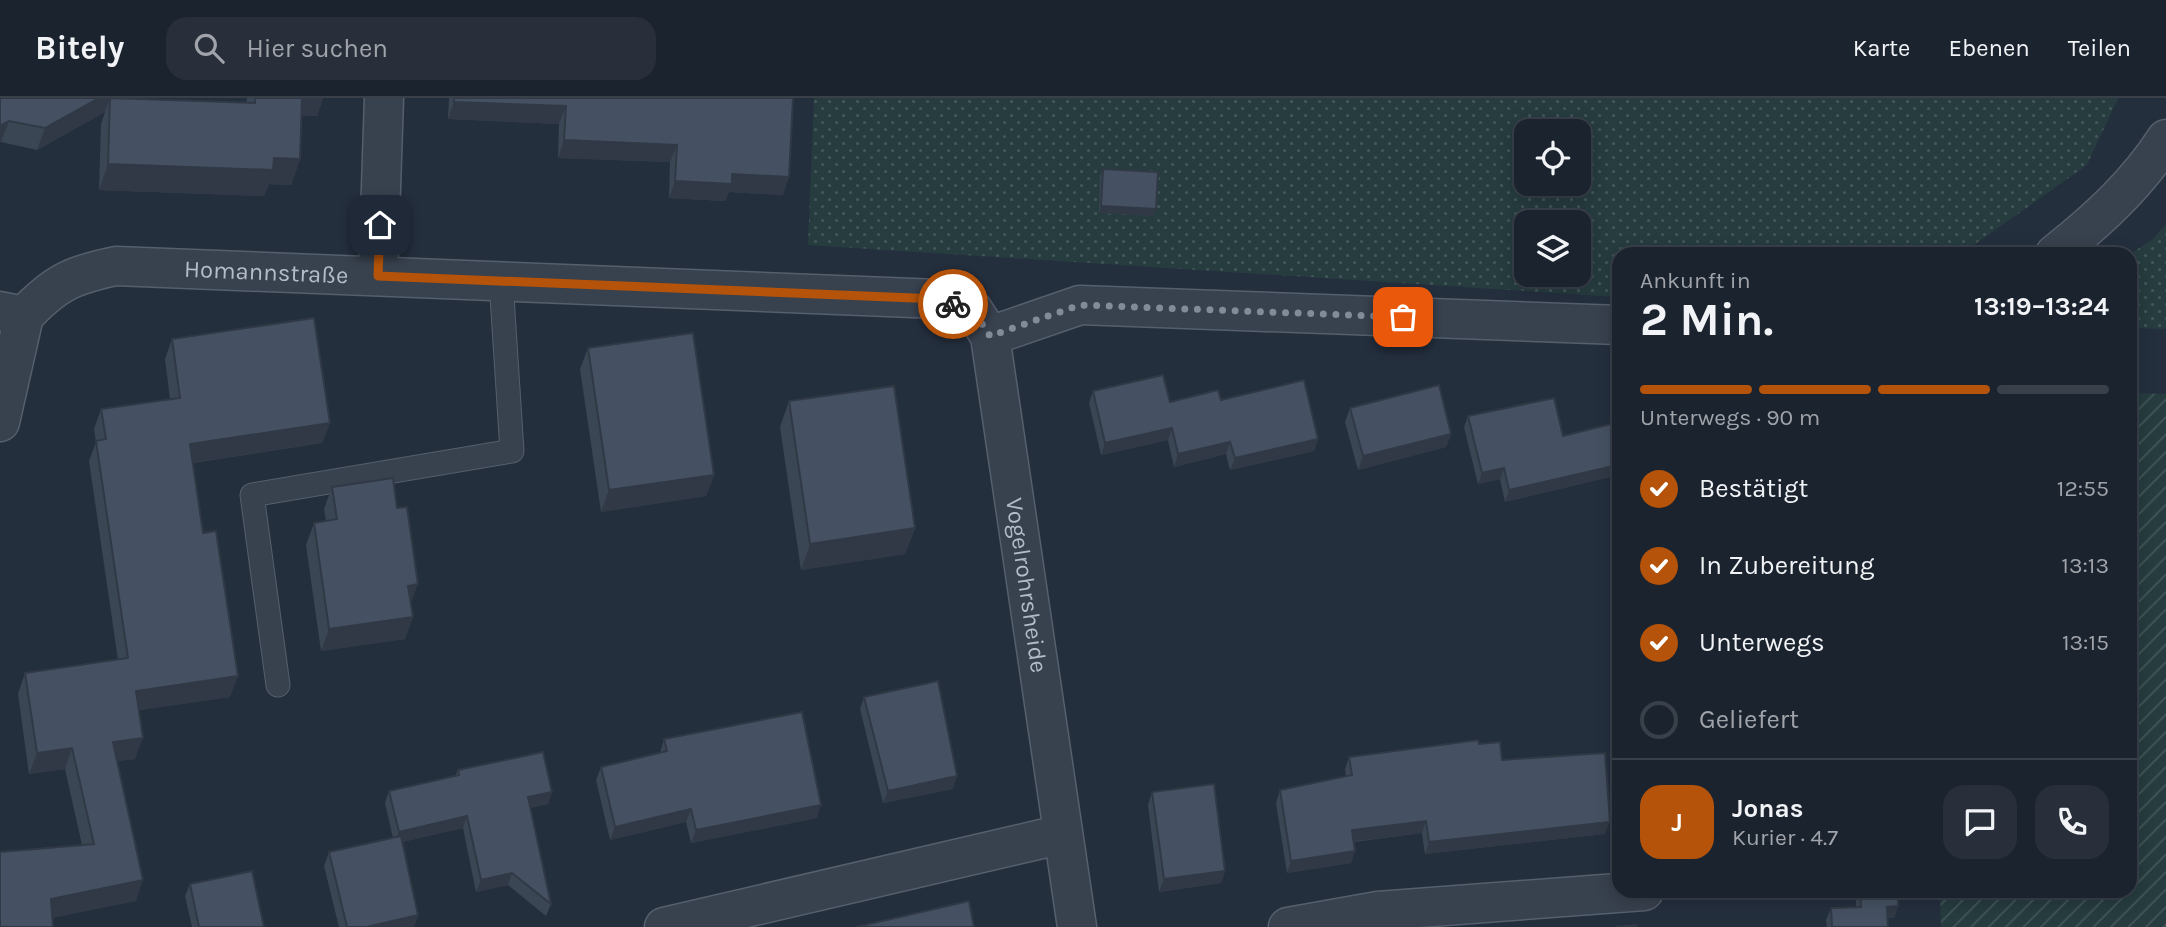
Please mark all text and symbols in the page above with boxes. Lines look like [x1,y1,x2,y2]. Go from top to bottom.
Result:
search box [166,17,656,80]
text: Bitely [35,29,124,67]
icon: search [190,29,228,67]
text: Hier suchen [246,33,388,64]
text: Karte [1853,34,1910,62]
text: Ebenen [1948,34,2030,62]
text: Teilen [2068,34,2131,62]
map controls [1514,119,1591,287]
button: locate [1514,119,1591,196]
pin [350,195,410,255]
icon: home [361,206,399,244]
button: layers [1514,210,1591,287]
street label: Homannstraße [184,255,349,289]
text: Ankunft in [1640,267,1751,294]
courier [918,269,988,339]
icon: bike [934,285,972,323]
pin [1373,287,1433,347]
text: 13:19–13:24 [1974,291,2109,322]
text: 2 Min. [1640,293,1773,347]
icon: bag [1384,298,1422,336]
text: Unterwegs · 90 m [1640,404,1820,431]
icon: check [1640,470,1678,508]
text: Bestätigt [1699,473,1808,504]
text: 12:55 [2057,475,2109,502]
street label: Vogelrohrsheide [1000,496,1053,675]
icon: check [1640,547,1678,585]
text: In Zubereitung [1699,550,1874,581]
text: 13:13 [2061,552,2109,579]
icon: check [1640,624,1678,662]
text: Unterwegs [1699,627,1825,658]
text: 13:15 [2062,629,2109,656]
text: Geliefert [1699,704,1799,735]
button: chat [1943,785,2017,859]
button: phone [2035,785,2109,859]
text: Jonas [1732,793,1803,824]
text: J [1671,807,1683,838]
text: Kurier · 4.7 [1732,824,1838,851]

